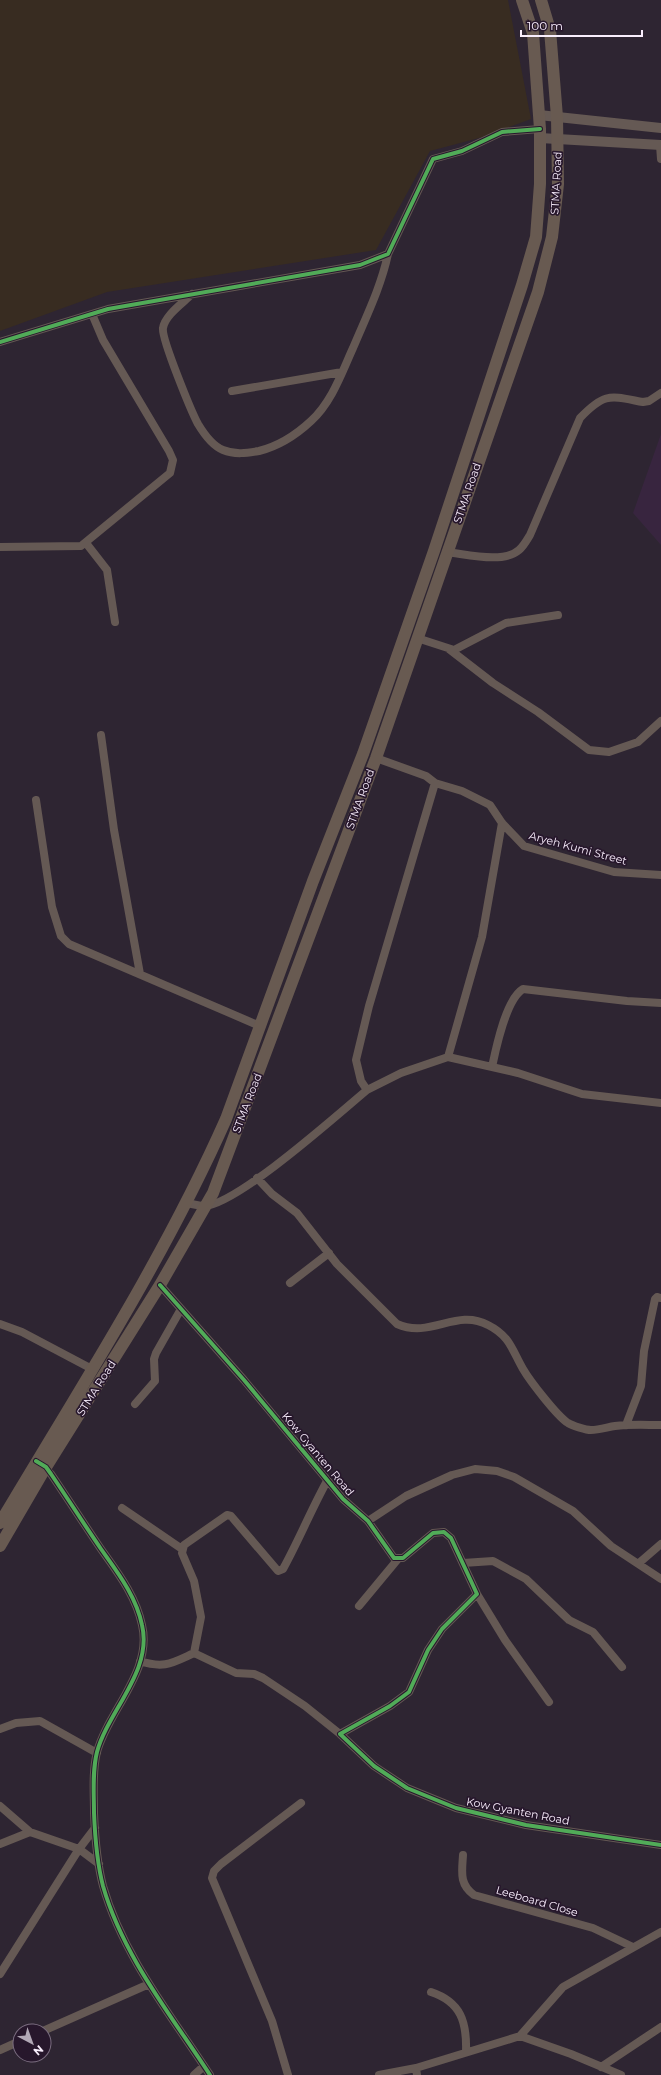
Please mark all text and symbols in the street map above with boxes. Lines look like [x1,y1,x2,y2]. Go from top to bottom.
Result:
scale bar [521,12,642,38]
text: 100 m [527,18,563,33]
street label: STMA Road [547,151,565,215]
street label: STMA Road [450,461,484,525]
street label: STMA Road [343,767,377,831]
street label: Aryeh Kumi Street [528,828,629,868]
street label: STMA Road [229,1071,265,1135]
street label: STMA Road [73,1358,119,1418]
street label: Kow Gyanten Road [279,1409,357,1499]
street label: Kow Gyanten Road [465,1794,571,1828]
street label: Leeboard Close [494,1883,580,1920]
north arrow [12,2023,52,2063]
text: N [31,2042,47,2059]

